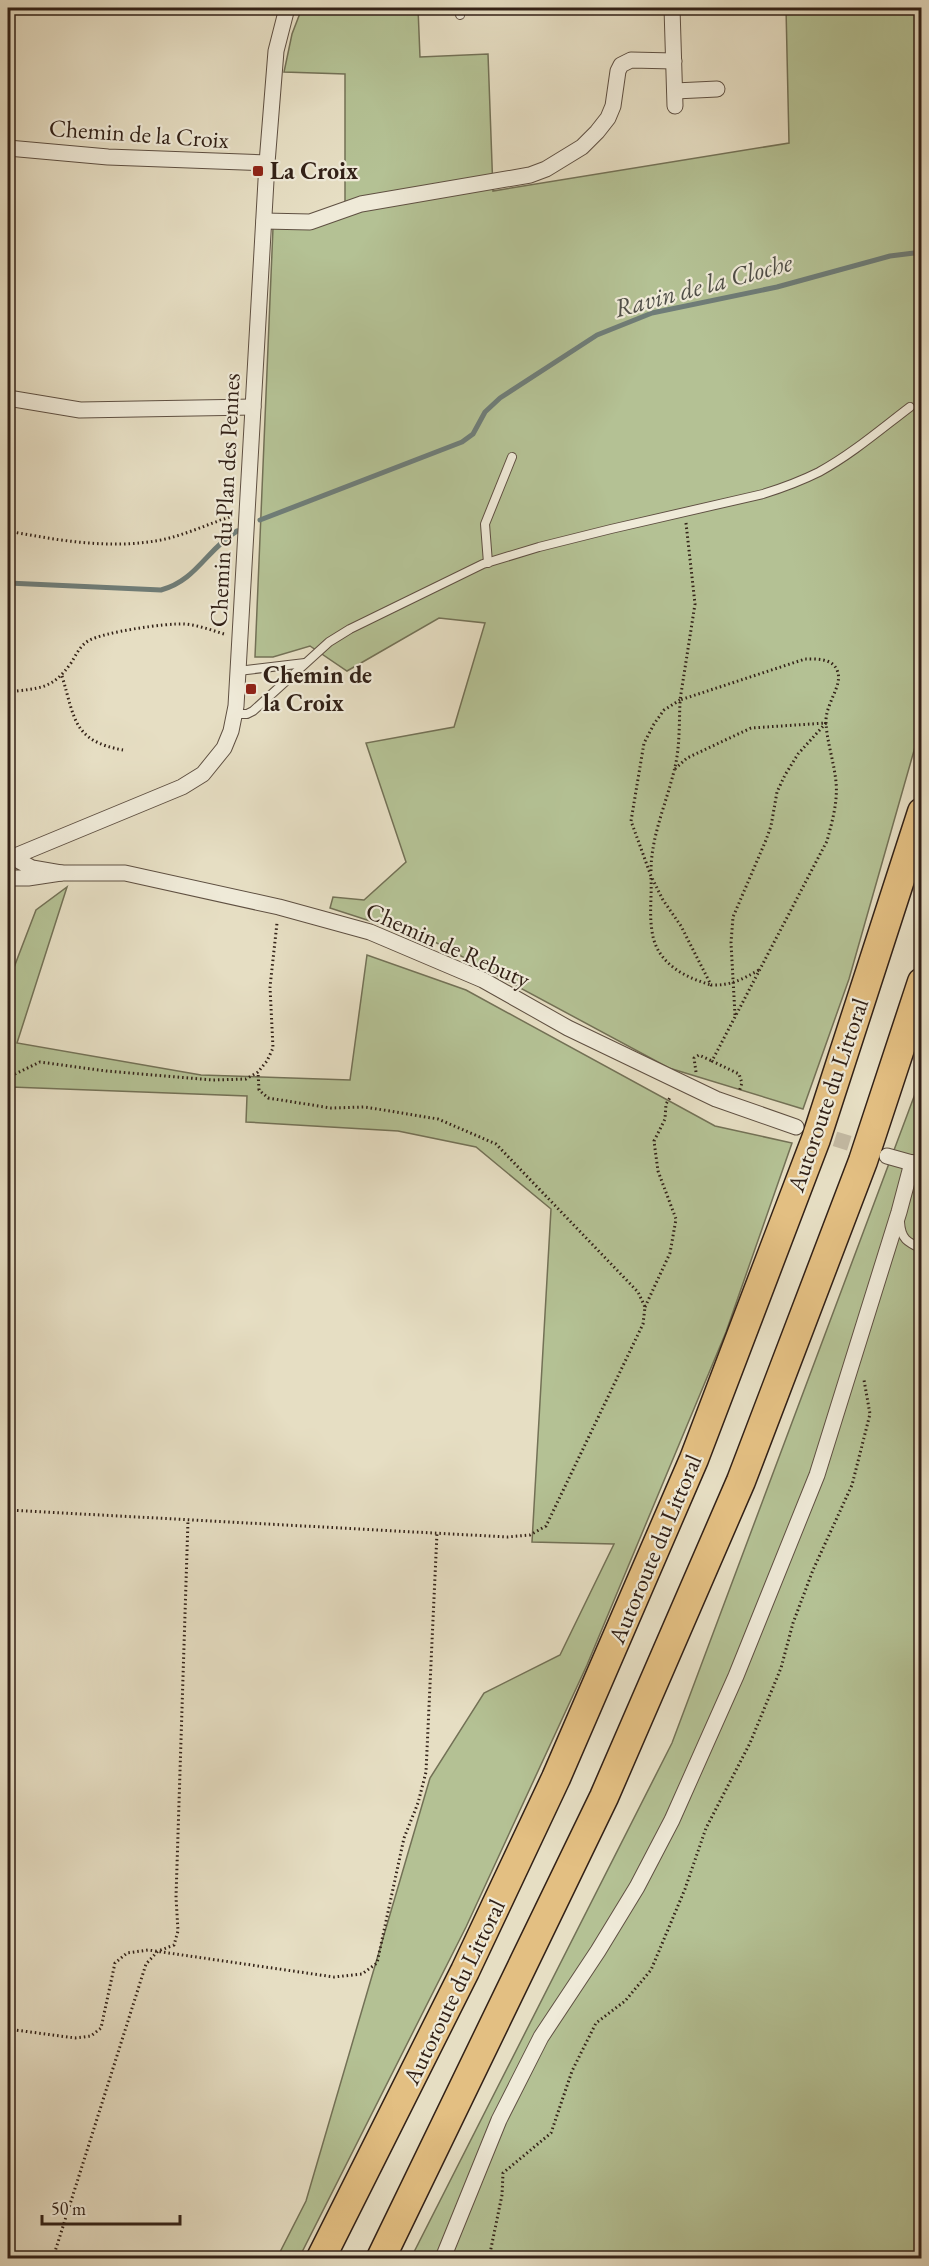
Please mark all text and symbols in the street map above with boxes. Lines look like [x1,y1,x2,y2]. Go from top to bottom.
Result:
street label: Chemin de la Croix [48,112,231,155]
place label: La Croix [270,155,358,186]
marker: La Croix [251,164,265,178]
water label: Ravin de la Cloche [610,245,797,325]
street label: Chemin du Plan des Pennes [202,372,247,628]
place label: Chemin de la Croix [263,659,372,718]
marker: Chemin de la Croix [244,682,258,696]
street label: Chemin de Rebuty [361,894,536,995]
street label: Autoroute du Littoral [780,994,875,1197]
street label: Autoroute du Littoral [600,1449,708,1649]
street label: Autoroute du Littoral [395,1894,512,2091]
scale bar [42,2188,180,2226]
text: 50 m [51,2197,86,2220]

